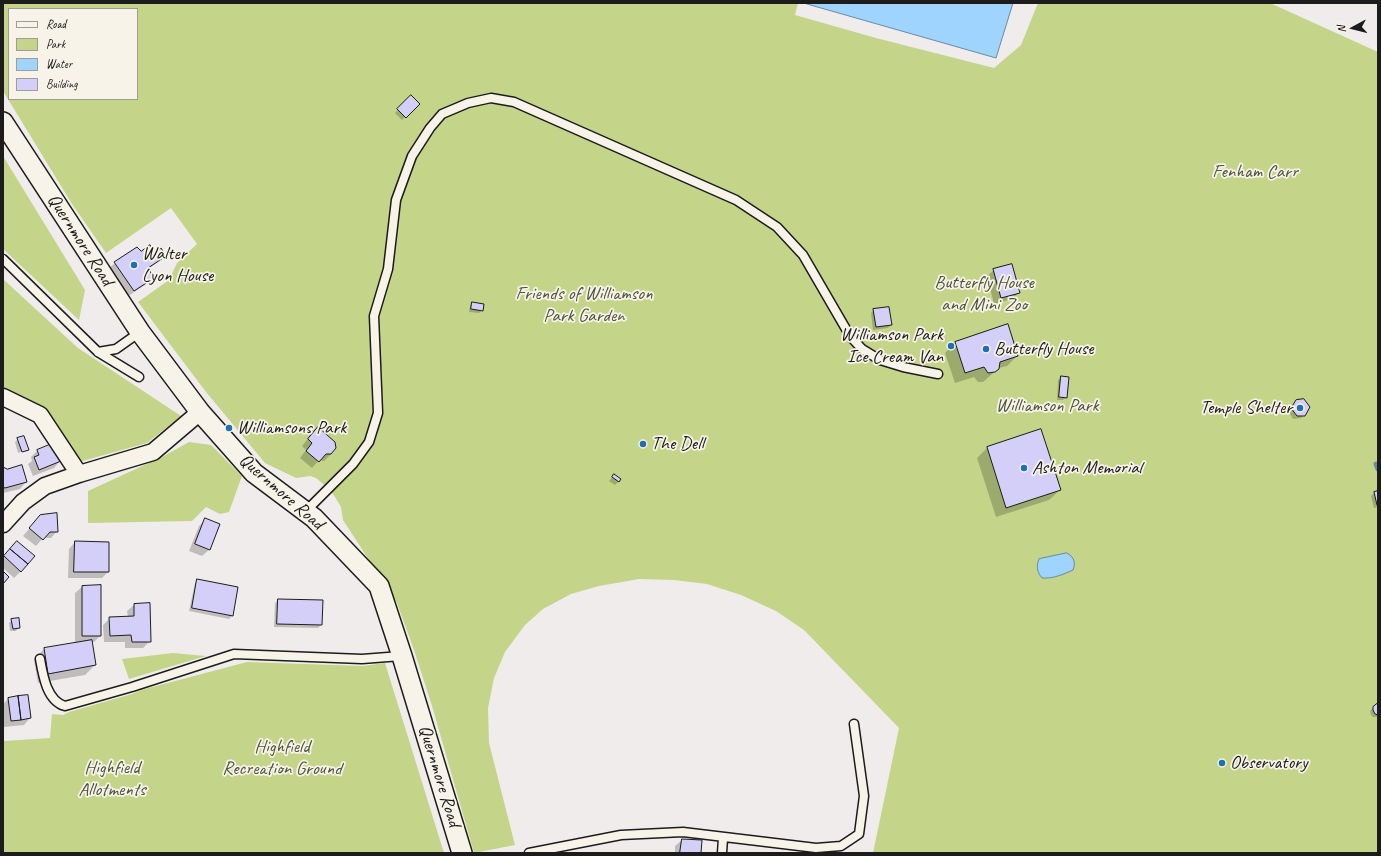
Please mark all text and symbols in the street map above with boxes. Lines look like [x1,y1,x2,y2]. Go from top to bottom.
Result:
legend [8,8,138,100]
north arrow [1333,8,1373,48]
text: Road [46,16,66,32]
text: N [1334,25,1348,34]
text: Park [46,36,65,52]
text: Water [46,56,72,72]
text: Building [46,76,78,92]
park label: Fenham Carr [1212,161,1298,183]
street label: Quernmore Road [42,190,118,290]
place label: Walter Lyon House [142,243,213,287]
marker: Walter Lyon House [129,260,139,270]
park label: Butterfly House and Mini Zoo [934,272,1034,316]
park label: Friends of Williamson Park Garden [516,283,652,327]
place label: Williamson Park Ice Cream Van [840,324,943,368]
place label: Butterfly House [994,338,1093,360]
marker: Williamson Park Ice Cream Van [946,341,956,351]
marker: Butterfly House [981,344,991,354]
park label: Williamson Park [996,395,1098,417]
place label: Temple Shelter [1200,397,1292,419]
marker: Temple Shelter [1295,403,1305,413]
place label: Williamsons Park [237,417,346,439]
marker: Williamsons Park [224,423,234,433]
place label: The Dell [651,433,704,455]
marker: The Dell [638,439,648,449]
street label: Quernmore Road [234,449,328,535]
place label: Ashton Memorial [1032,457,1142,479]
marker: Ashton Memorial [1019,463,1029,473]
street label: Quernmore Road [413,723,465,829]
park label: Highfield Recreation Ground [222,736,342,780]
place label: Observatory [1230,752,1307,774]
park label: Highfield Allotments [78,757,146,801]
marker: Observatory [1217,758,1227,768]

